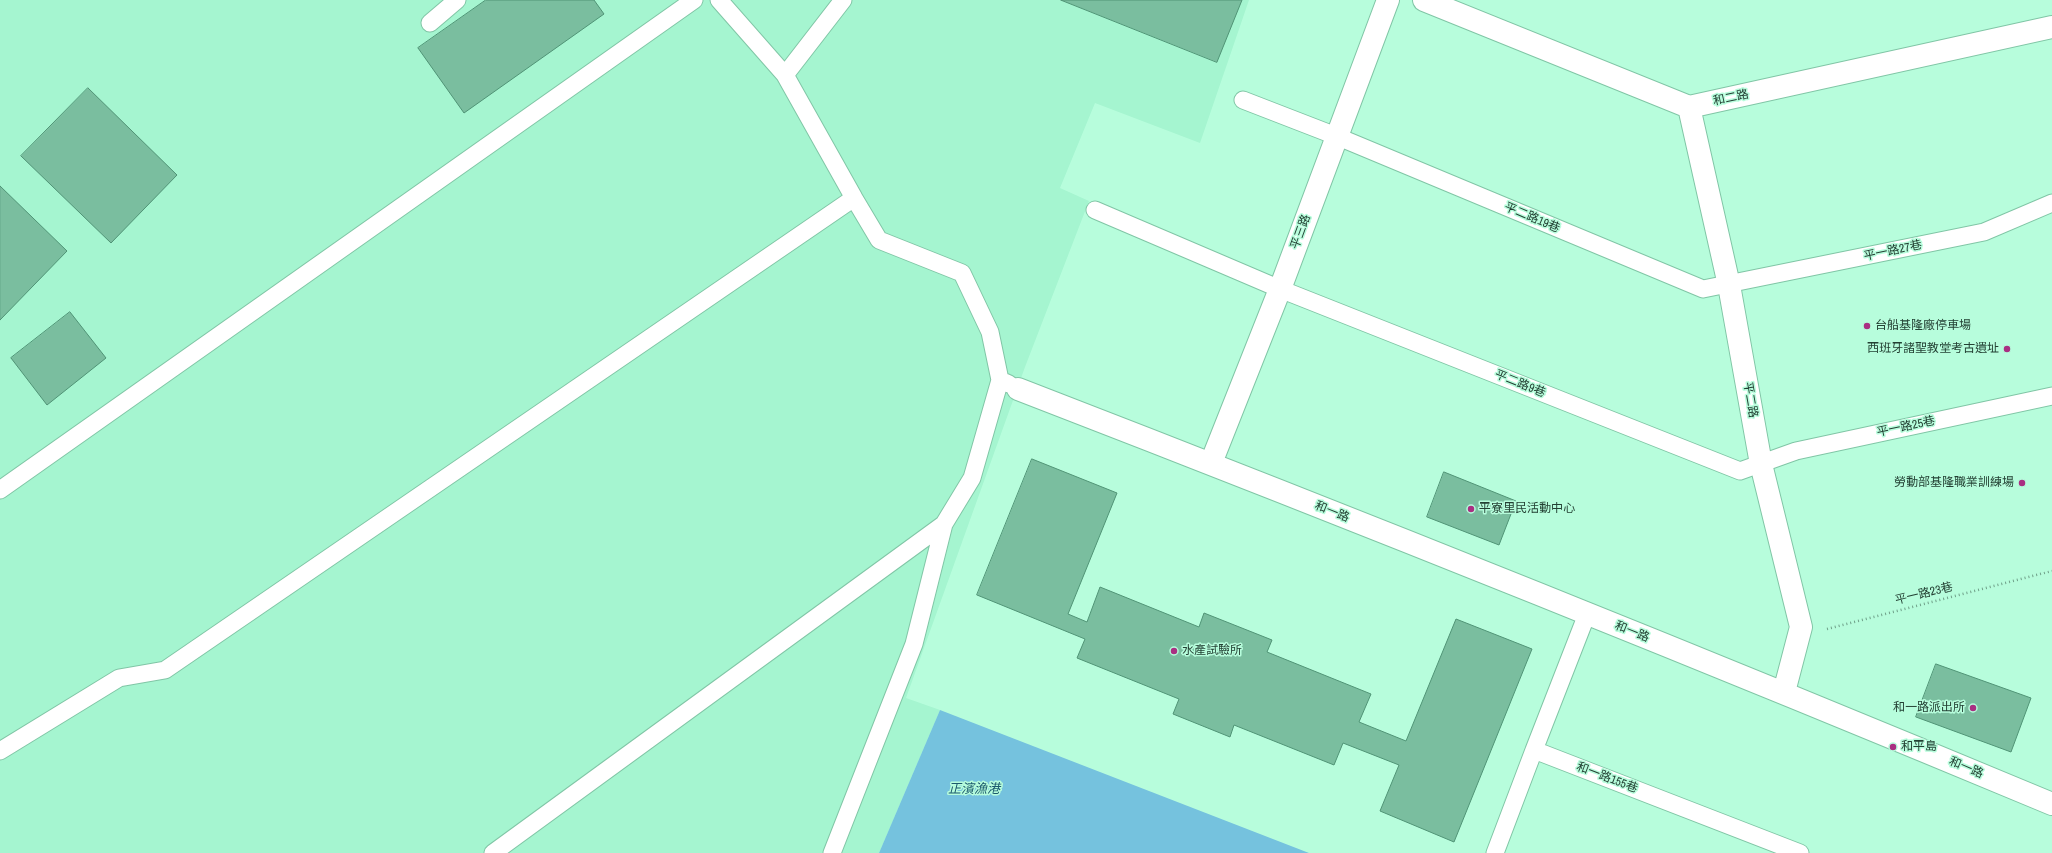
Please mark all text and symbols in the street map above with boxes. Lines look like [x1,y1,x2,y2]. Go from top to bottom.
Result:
street label: 和二路 [1712,87,1750,109]
street label: 平二路19巷 [1502,200,1562,236]
street label: 平三路 [1288,213,1314,251]
street label: 平一路27巷 [1863,238,1923,264]
place label: 台船基隆廠停車場 [1875,319,1971,333]
marker: 台船基隆廠停車場 [1862,321,1872,331]
place label: 西班牙諸聖教堂考古遺址 [1867,342,1999,356]
marker: 西班牙諸聖教堂考古遺址 [2002,344,2012,354]
street label: 平二路9巷 [1493,367,1547,401]
street label: 平二路 [1740,381,1760,419]
street label: 平一路25巷 [1876,414,1936,440]
place label: 勞動部基隆職業訓練場 [1894,476,2014,490]
marker: 勞動部基隆職業訓練場 [2017,478,2027,488]
street label: 和一路 [1313,499,1351,525]
place label: 平寮里民活動中心 [1479,502,1575,516]
marker: 平寮里民活動中心 [1466,504,1476,514]
street label: 平一路23巷 [1894,580,1954,608]
street label: 和一路 [1613,619,1651,645]
place label: 水產試驗所 [1182,644,1242,658]
marker: 水產試驗所 [1169,646,1179,656]
place label: 和一路派出所 [1893,701,1965,715]
marker: 和一路派出所 [1968,703,1978,713]
place label: 和平島 [1901,740,1937,754]
marker: 和平島 [1888,742,1898,752]
street label: 和一路 [1947,754,1985,782]
street label: 和一路155巷 [1574,760,1640,796]
water label: 正濱漁港 [948,782,1000,798]

